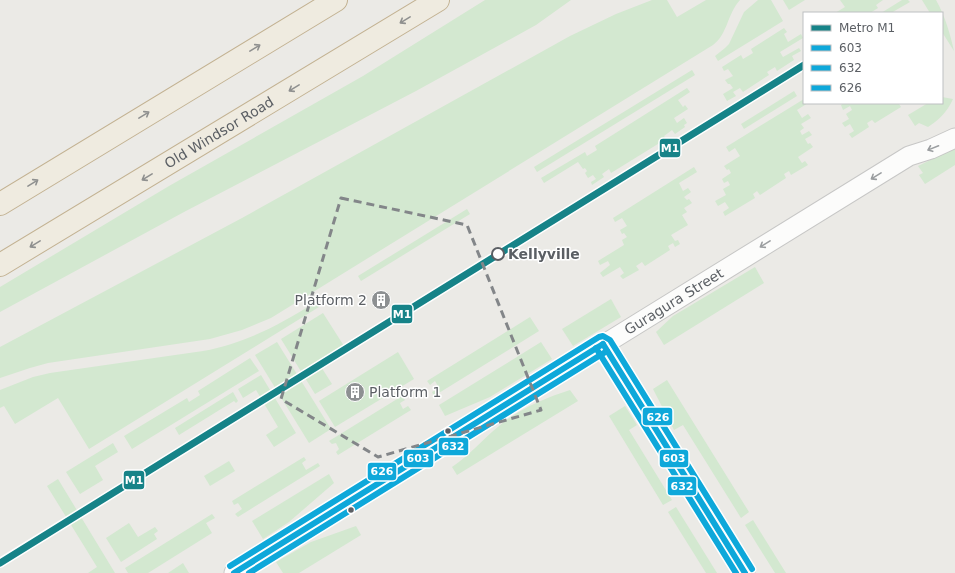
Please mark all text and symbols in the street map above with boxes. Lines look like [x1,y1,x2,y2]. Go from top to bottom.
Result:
legend [803,12,943,104]
one-way arrow [399,17,411,25]
text: Metro M1 [839,21,895,35]
text: 603 [839,41,862,55]
one-way arrow [249,44,261,52]
text: 632 [839,61,862,75]
text: 626 [839,81,862,95]
one-way arrow [288,84,300,92]
street label: Old Windsor Road [162,93,277,172]
one-way arrow [138,111,150,119]
line badge: M1 [659,138,681,158]
text: M1 [661,142,679,155]
one-way arrow [927,145,939,153]
one-way arrow [871,172,882,180]
one-way arrow [141,173,153,181]
one-way arrow [27,179,39,187]
one-way arrow [29,240,41,248]
one-way arrow [760,240,771,248]
place label: Kellyville [508,246,580,262]
marker: Kellyville [491,247,505,261]
street label: Guragura Street [621,264,727,338]
building icon: Platform 2 [370,289,392,311]
place label: Platform 2 [295,292,367,308]
line badge: M1 [391,304,413,324]
text: M1 [393,308,411,321]
building icon: Platform 1 [344,381,366,403]
place label: Platform 1 [369,384,441,400]
line badge: 626 [642,407,673,426]
text: 626 [647,411,670,424]
unlabelled marker [443,426,453,436]
line badge: 632 [438,437,469,456]
text: 632 [442,440,464,453]
line badge: 603 [403,449,434,468]
line badge: 603 [659,449,689,468]
text: 603 [407,452,429,465]
text: 603 [663,452,685,465]
line badge: 626 [367,462,397,481]
text: 626 [371,465,394,478]
line badge: M1 [123,470,145,490]
text: M1 [125,474,143,487]
line badge: 632 [667,476,697,496]
text: 632 [671,480,693,493]
unlabelled marker [346,505,356,515]

